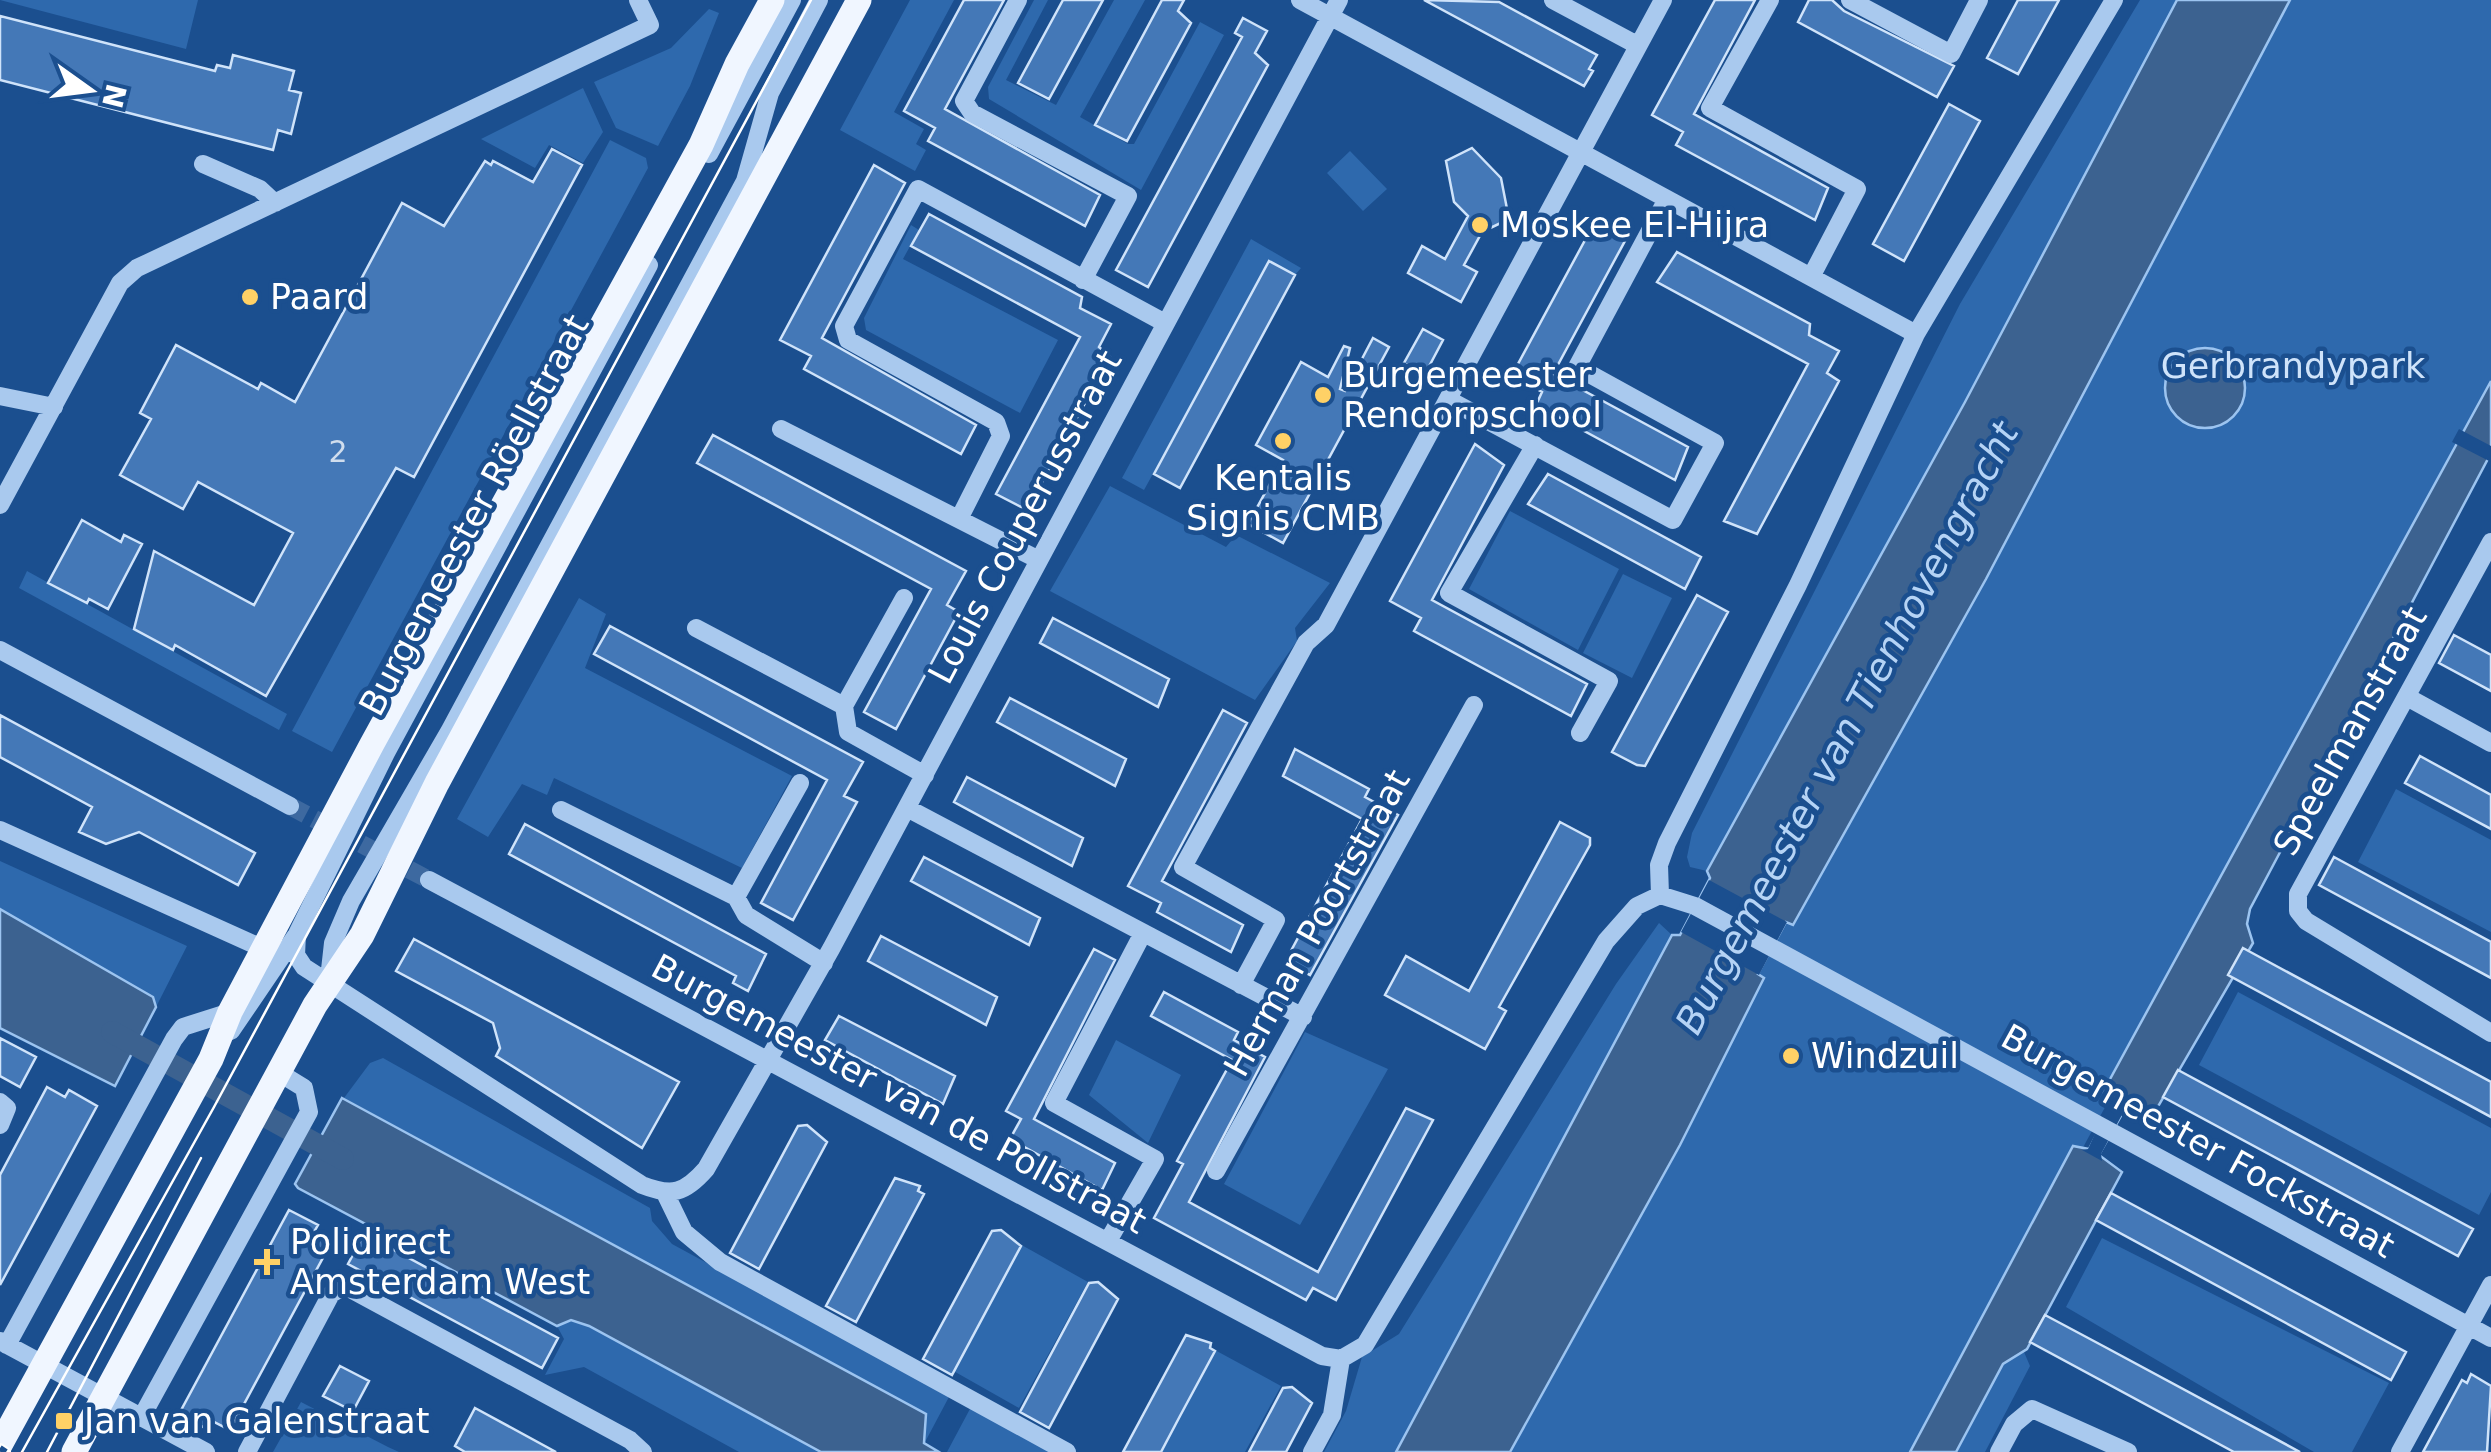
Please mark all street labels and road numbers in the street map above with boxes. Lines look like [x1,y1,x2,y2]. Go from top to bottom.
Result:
street label: Burgemeester Röellstraat [351,308,597,722]
street label: Louis Couperusstraat [920,344,1130,690]
street label: Speelmanstraat [2265,600,2435,862]
street label: Herman Poortstraat [1216,763,1418,1083]
street label: Burgemeester van de Pollstraat [645,946,1153,1242]
street label: Burgemeester Fockstraat [1995,1016,2401,1266]

